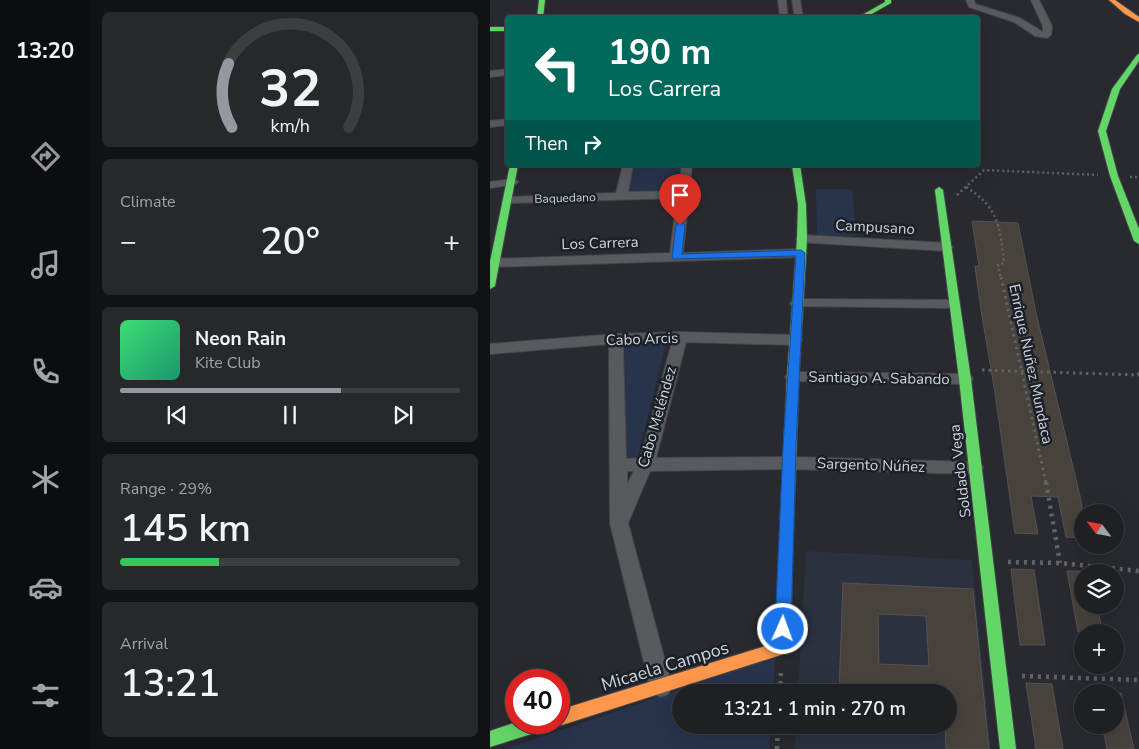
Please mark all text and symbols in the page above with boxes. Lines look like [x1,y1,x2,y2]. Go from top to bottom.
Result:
text: 190 m [608,29,711,76]
icon: left [525,35,590,100]
text: 13:20 [16,36,74,66]
text: 32 [259,53,321,124]
text: Los Carrera [608,74,721,104]
text: km/h [270,114,310,138]
icon: right [578,130,606,158]
text: Then [525,131,568,157]
icon: directions [28,139,63,174]
pin [659,174,701,225]
icon: arrive [666,181,694,209]
street label: Baquedano [534,189,596,207]
text: Climate [120,191,175,213]
street label: Campusano [835,215,915,239]
text: 20° [260,216,320,267]
text: − [120,223,137,261]
text: + [443,223,460,261]
street label: Los Carrera [561,232,639,254]
icon: music [28,247,63,282]
street label: Enrique Nuñez Mundaca [1004,282,1058,446]
text: Neon Rain [195,326,286,352]
street label: Cabo Arcis [605,328,679,350]
text: Kite Club [195,352,261,374]
icon: phone [28,354,63,389]
street label: Cabo Meléndez [633,364,681,470]
street label: Santiago A. Sabando [808,367,950,389]
icon: previous [163,401,191,429]
icon: pause [276,401,304,429]
icon: next [389,401,417,429]
street label: Soldado Vega [944,423,976,519]
street label: Sargento Núñez [817,453,925,477]
icon: climate [28,462,63,497]
text: Range · 29% [120,478,212,500]
text: 145 km [120,503,251,554]
north arrow [1074,504,1124,554]
map controls [1074,504,1124,734]
button: layers [1074,564,1124,614]
icon: car [28,570,63,605]
position arrow [756,602,808,654]
button: + [1074,624,1124,674]
text: Arrival [120,633,168,655]
street label: Micaela Campos [598,635,732,697]
text: 13:21 [120,658,220,709]
speed limit sign: 40 [505,669,570,734]
icon: filters [28,678,63,713]
button: − [1074,684,1124,734]
text: 13:21 · 1 min · 270 m [723,696,906,722]

